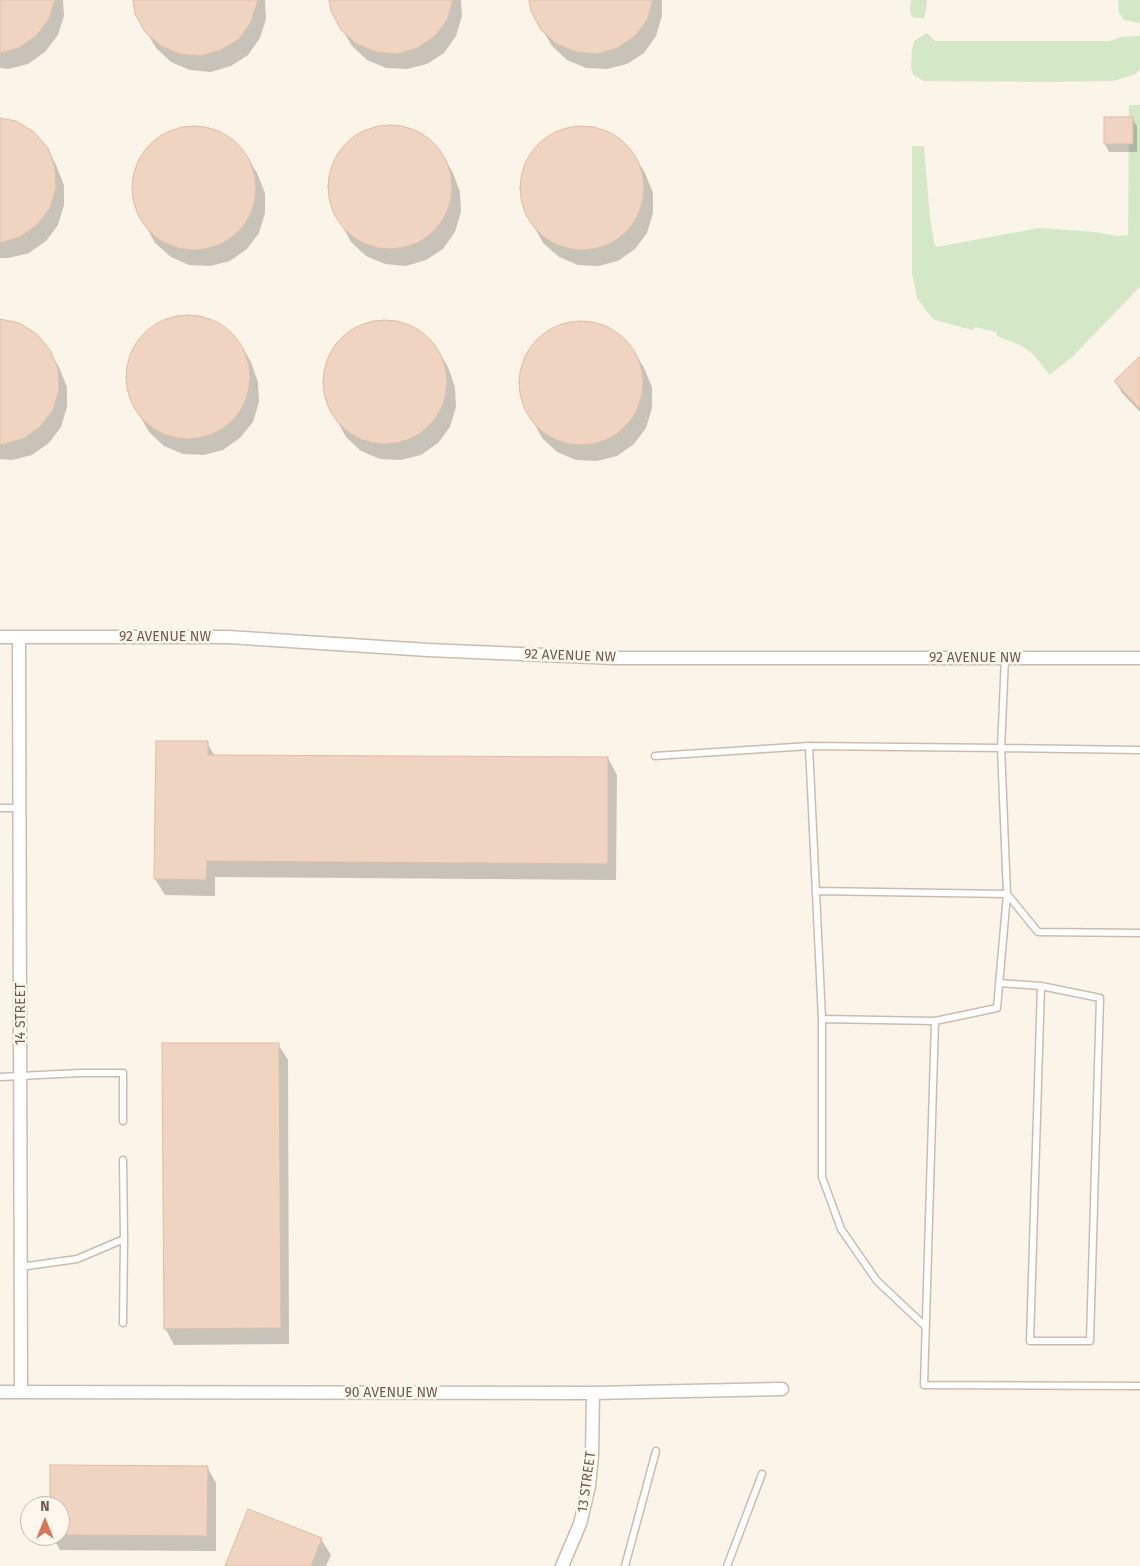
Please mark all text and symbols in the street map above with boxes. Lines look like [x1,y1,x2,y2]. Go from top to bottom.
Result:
street label: 92 AVENUE NW [119,629,211,645]
street label: 92 AVENUE NW [524,646,616,666]
street label: 92 AVENUE NW [929,650,1021,666]
street label: 14 STREET [13,983,29,1045]
street label: 90 AVENUE NW [344,1385,438,1401]
street label: 13 STREET [574,1450,600,1514]
north arrow [20,1496,70,1546]
text: N [40,1498,50,1515]

